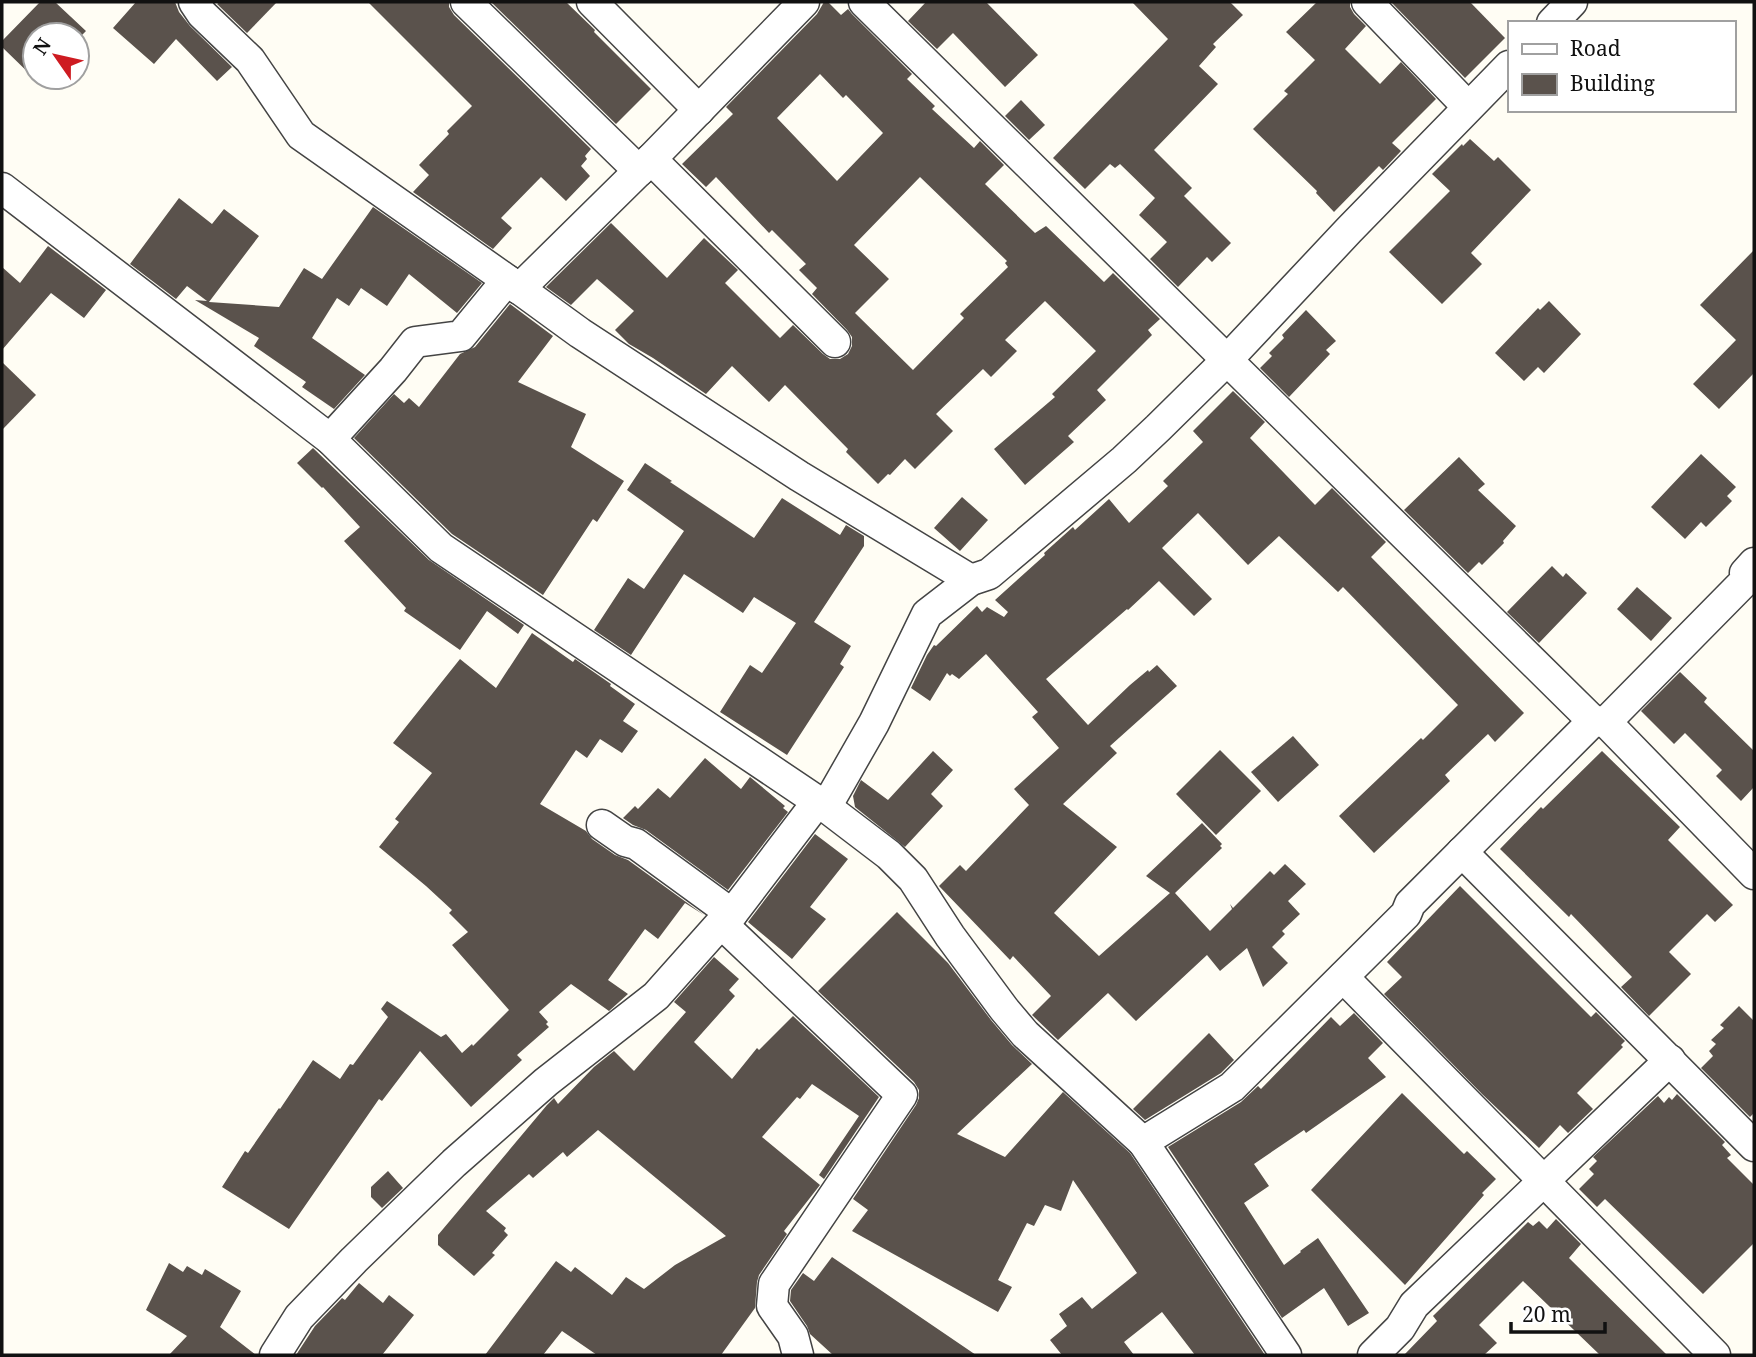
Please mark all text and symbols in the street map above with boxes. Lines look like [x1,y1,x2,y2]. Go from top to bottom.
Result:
north arrow [21,21,91,91]
legend [1508,21,1735,112]
text: N [27,33,57,60]
text: Road [1570,34,1621,62]
text: Building [1570,69,1655,97]
scale bar [1511,1290,1606,1334]
text: 20 m [1522,1300,1571,1328]

